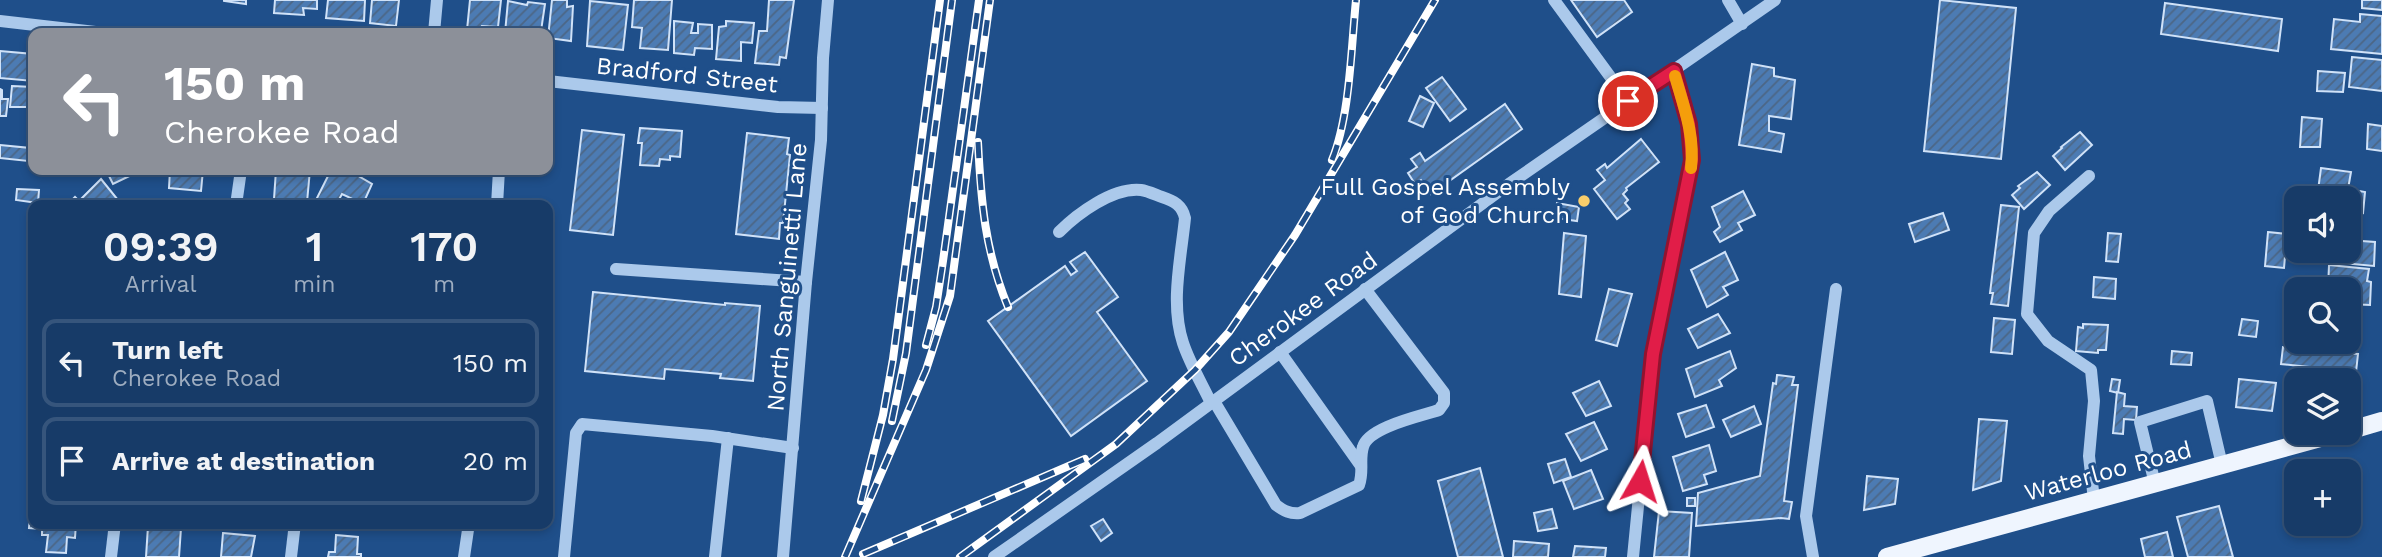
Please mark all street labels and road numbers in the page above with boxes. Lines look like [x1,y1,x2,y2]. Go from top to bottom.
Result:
street label: Bradford Street [595,52,779,98]
street label: North Sanguinetti Lane [761,141,813,413]
street label: Cherokee Road [1223,246,1383,372]
street label: Waterloo Road [2021,435,2195,507]

